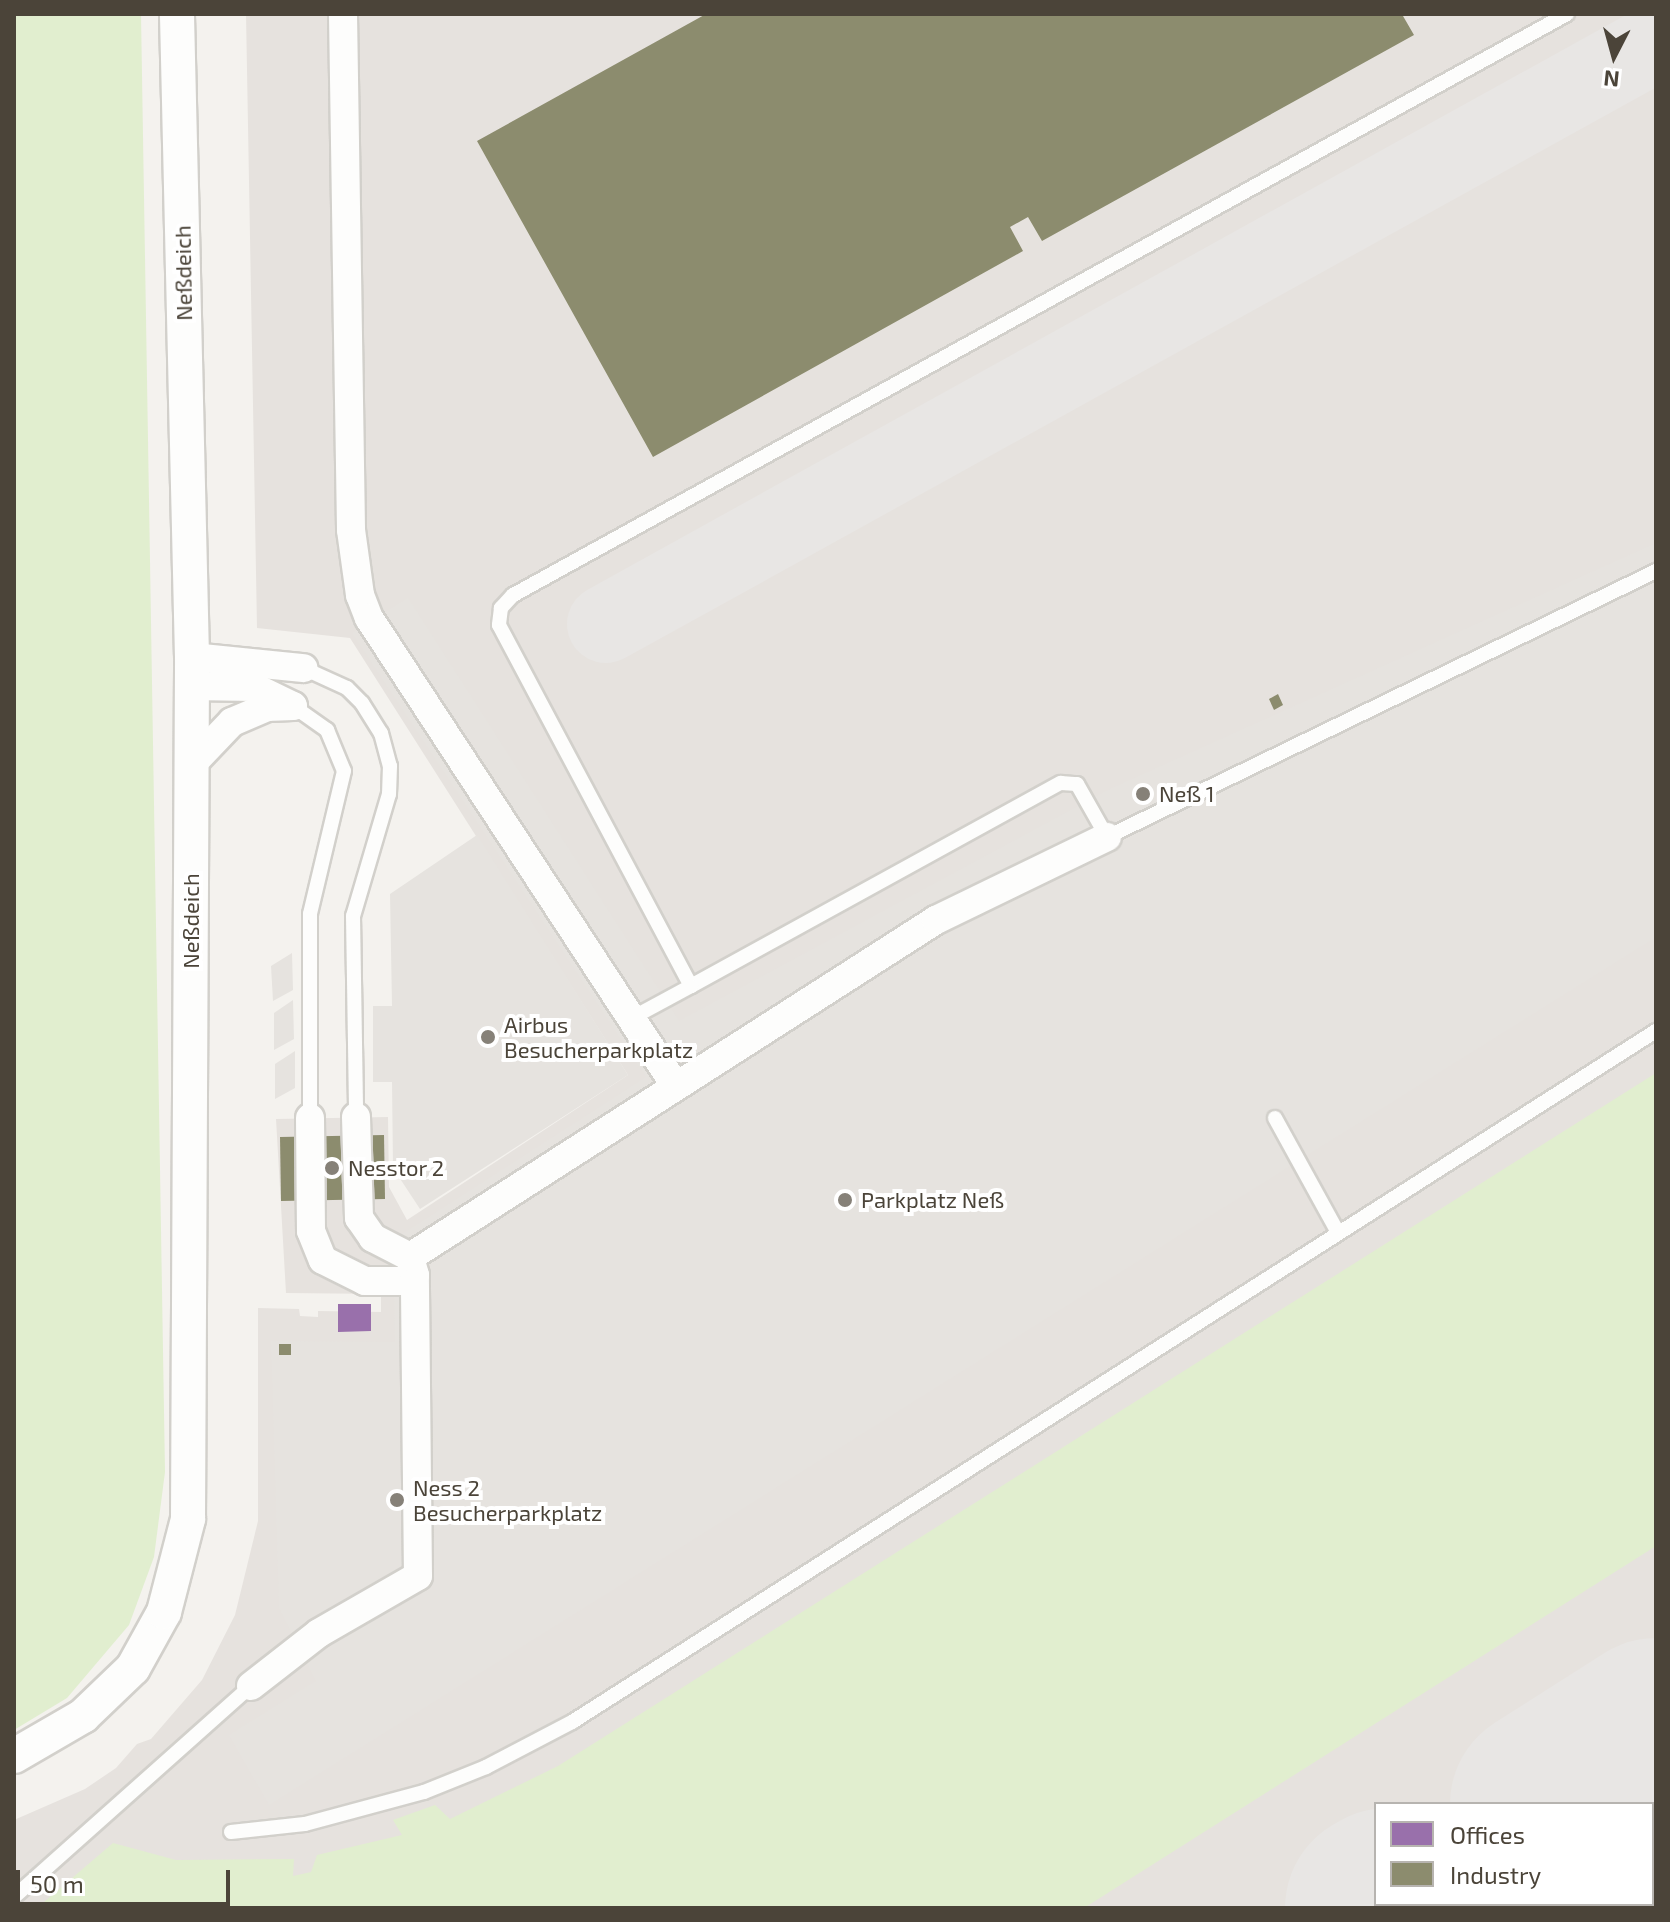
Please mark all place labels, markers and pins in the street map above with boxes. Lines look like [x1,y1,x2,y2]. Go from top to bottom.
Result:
place label: Neß 1 [1159,781,1215,807]
marker: Neß 1 [1134,785,1152,803]
place label: Airbus Besucherparkplatz [504,1011,693,1062]
marker: Airbus Besucherparkplatz [479,1028,497,1046]
place label: Nesstor 2 [348,1155,445,1181]
marker: Nesstor 2 [323,1159,341,1177]
place label: Parkplatz Neß [861,1187,1004,1213]
marker: Parkplatz Neß [836,1191,854,1209]
place label: Ness 2 Besucherparkplatz [413,1474,602,1526]
marker: Ness 2 Besucherparkplatz [388,1491,406,1509]

